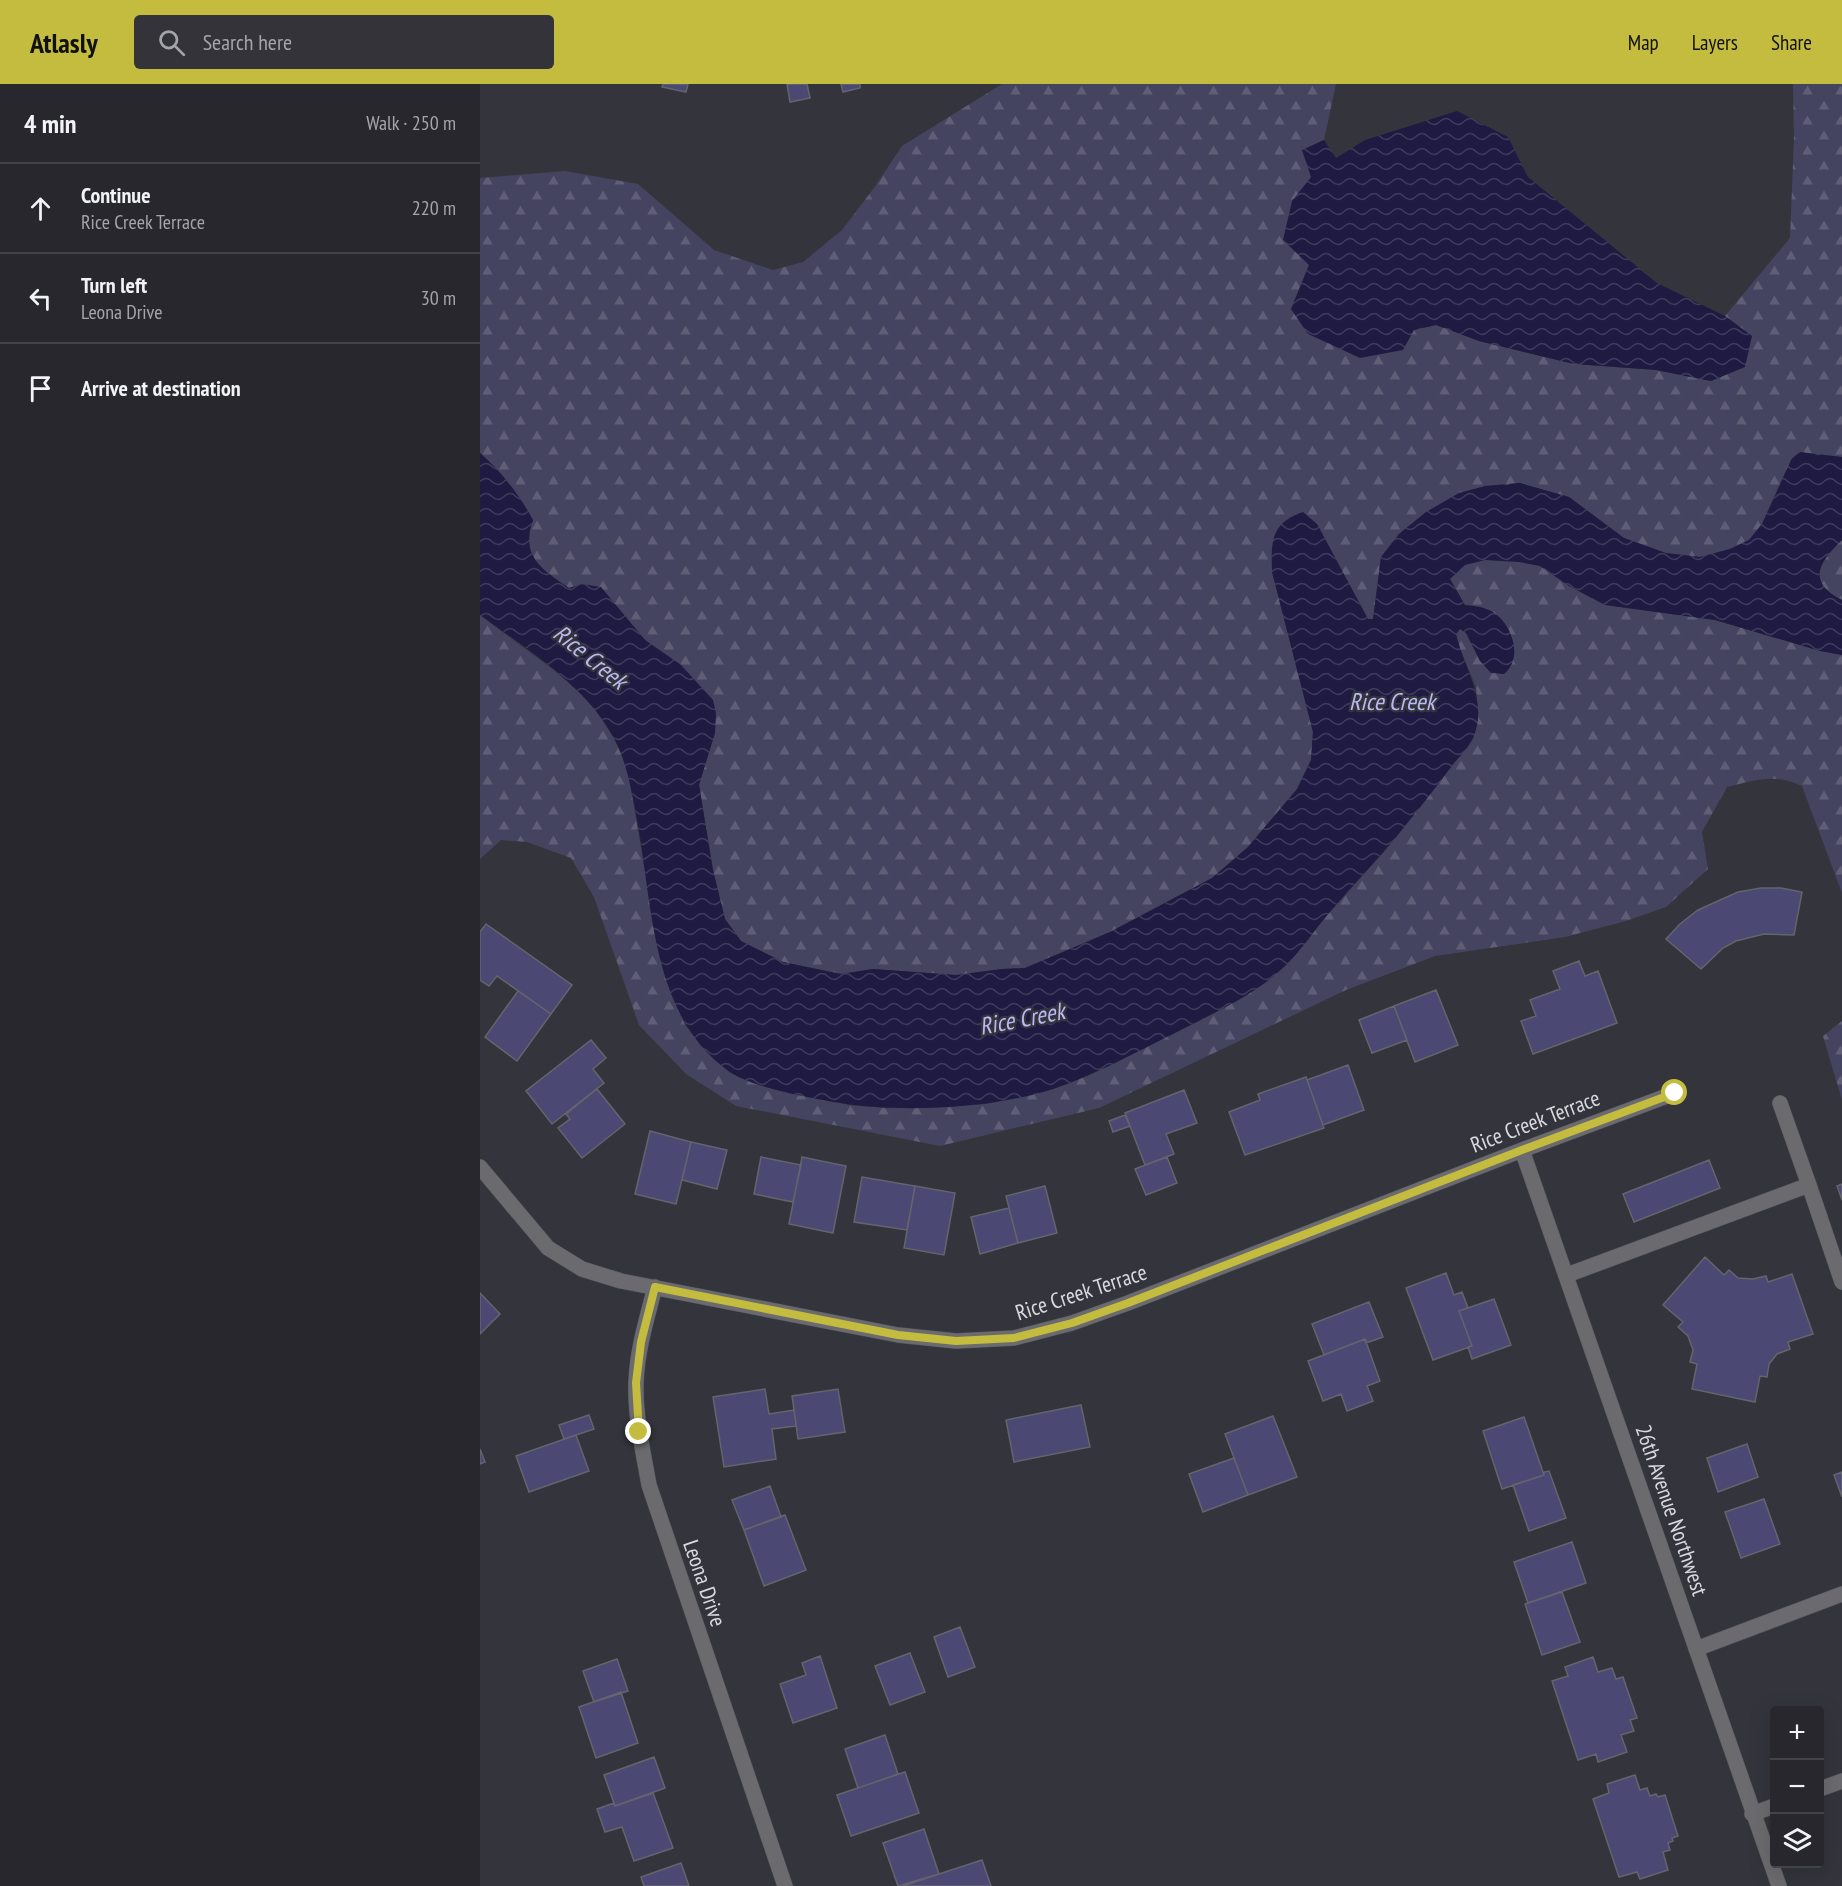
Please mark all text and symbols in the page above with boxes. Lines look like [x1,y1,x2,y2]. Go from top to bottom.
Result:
search box [134,15,554,69]
text: Atlasly [30,24,98,61]
icon: search [155,26,188,59]
text: Search here [203,28,292,56]
text: Map [1628,29,1659,56]
text: Layers [1692,29,1738,56]
text: Share [1771,29,1812,56]
text: 4 min [24,107,77,140]
text: Walk · 250 m [366,110,456,136]
text: Continue [81,181,151,209]
icon: ahead [24,192,57,225]
text: 220 m [412,195,456,221]
text: Rice Creek Terrace [81,209,205,235]
text: Turn left [81,271,147,299]
icon: left [24,282,57,315]
text: 30 m [421,285,456,311]
text: Leona Drive [81,299,163,325]
icon: arrive [24,372,57,405]
text: Arrive at destination [81,374,241,402]
water label: Rice Creek [547,617,636,697]
water label: Rice Creek [1349,686,1438,717]
water label: Rice Creek [977,995,1070,1042]
route start [1661,1079,1687,1105]
street label: Rice Creek Terrace [1466,1083,1604,1159]
street label: Rice Creek Terrace [1012,1258,1150,1326]
route end [625,1418,651,1444]
street label: 26th Avenue Northwest [1630,1421,1714,1599]
street label: Leona Drive [677,1536,733,1630]
map controls [1770,1706,1824,1868]
button: + [1770,1706,1824,1760]
button: − [1770,1760,1824,1814]
button: layers [1770,1814,1824,1868]

